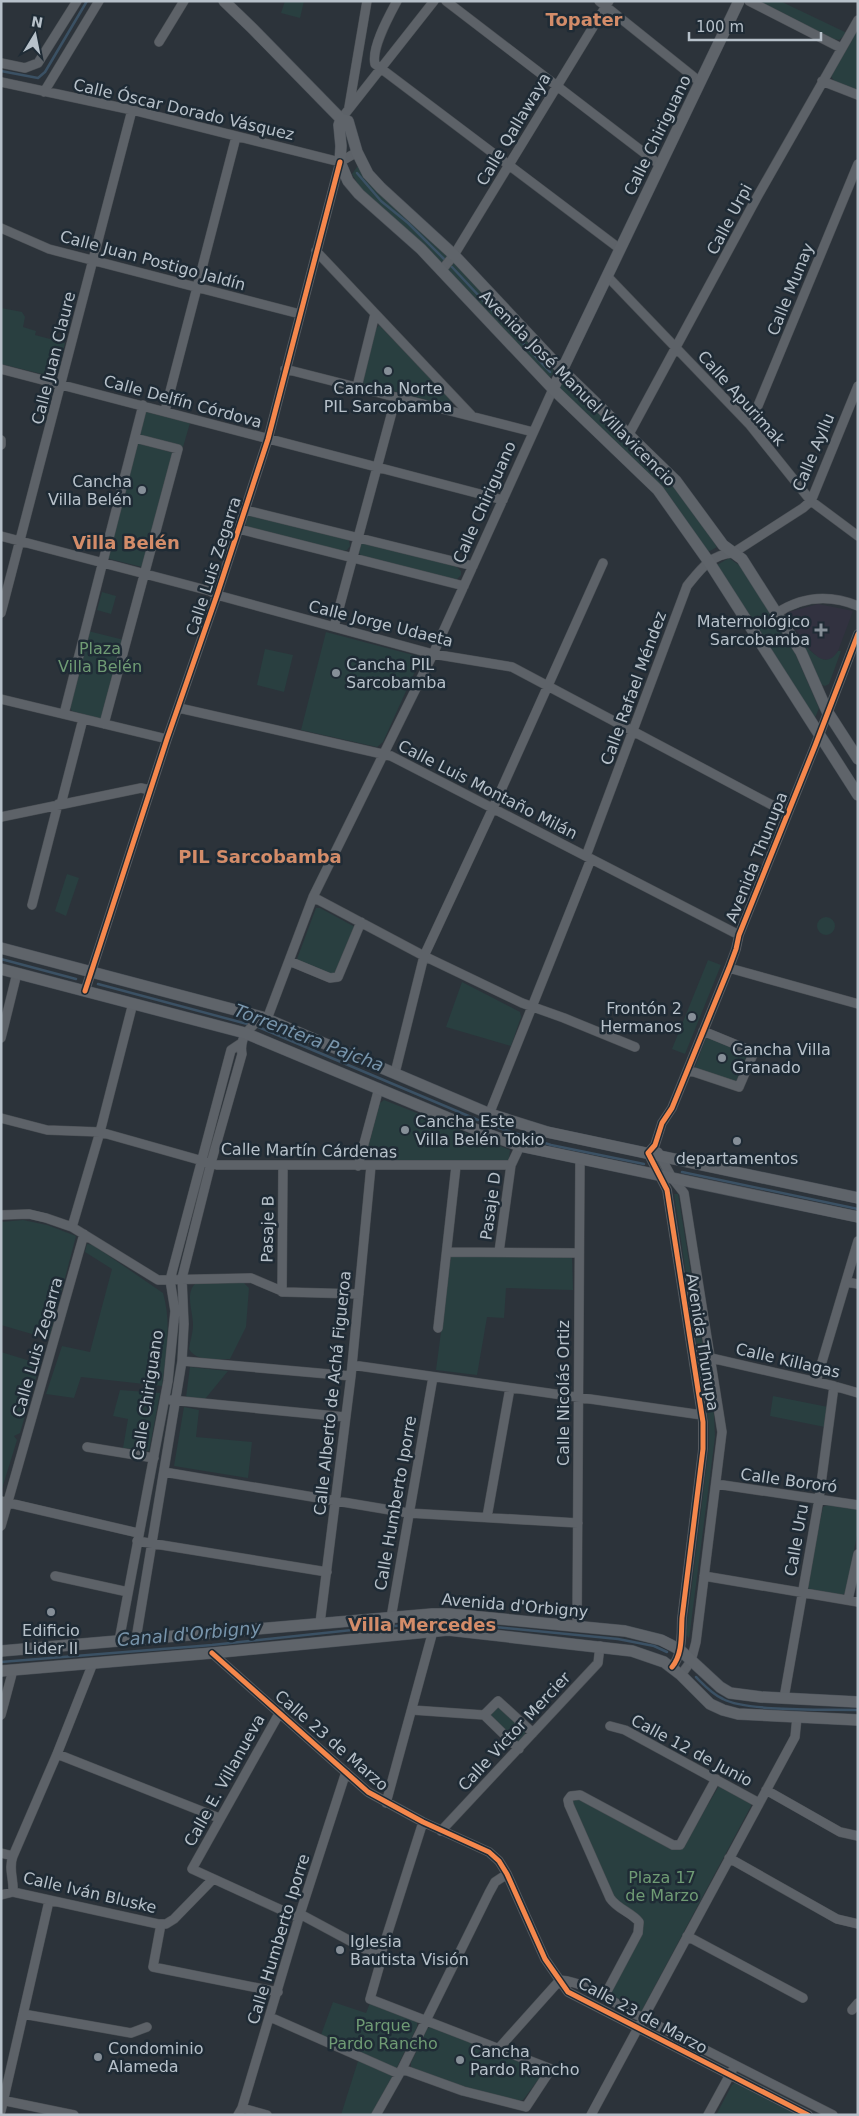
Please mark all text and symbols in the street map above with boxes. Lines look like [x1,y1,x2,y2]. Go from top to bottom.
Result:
district label: Topater [546,9,623,30]
north arrow [10,10,60,60]
scale bar [689,10,822,42]
text: N [30,13,44,31]
text: 100 m [696,18,744,36]
street label: Calle Qallawaya [472,69,555,189]
street label: Calle Chiriguano [620,72,695,199]
street label: Calle Óscar Dorado Vásquez [72,75,296,144]
street label: Calle Urpi [703,180,756,258]
street label: Calle Juan Postigo Jaldín [58,227,248,294]
street label: Calle Munay [763,240,818,338]
street label: Avenida José Manuel Villavicencio [476,286,680,490]
street label: Calle Juan Claure [28,290,79,427]
street label: Calle Apurimak [694,347,790,450]
marker: Cancha Norte PIL Sarcobamba [382,365,394,377]
street label: Calle Delfín Córdova [102,371,264,432]
place label: Cancha Norte PIL Sarcobamba [324,379,452,416]
street label: Calle Ayllu [788,410,838,494]
street label: Calle Chiriguano [449,438,520,566]
place label: Cancha Villa Belén [48,472,132,509]
marker: Cancha Villa Belén [136,484,148,496]
street label: Calle Luis Zegarra [182,494,245,638]
district label: Villa Belén [72,532,180,553]
street label: Calle Jorge Udaeta [307,596,455,651]
street label: Calle Rafael Méndez [597,609,670,768]
place label: Maternológico Sarcobamba [697,612,810,649]
marker: Maternológico Sarcobamba [814,623,828,637]
park label: Plaza Villa Belén [58,639,142,676]
place label: Cancha PIL Sarcobamba [346,655,446,692]
marker: Cancha PIL Sarcobamba [330,667,342,679]
street label: Calle Luis Montaño Milán [395,736,581,843]
street label: Avenida Thunupa [722,789,791,925]
district label: PIL Sarcobamba [178,846,342,867]
water label: Torrentera Pajcha [231,999,387,1076]
place label: Frontón 2 Hermanos [600,999,682,1036]
marker: Frontón 2 Hermanos [686,1011,698,1023]
place label: Cancha Villa Granado [732,1040,831,1077]
marker: Cancha Villa Granado [716,1052,728,1064]
place label: Cancha Este Villa Belén Tokio [415,1112,545,1149]
marker: Cancha Este Villa Belén Tokio [399,1124,411,1136]
marker: departamentos [731,1135,743,1147]
street label: Calle Martín Cárdenas [221,1139,397,1162]
place label: departamentos [676,1149,798,1168]
street label: Pasaje D [476,1171,505,1241]
street label: Pasaje B [257,1195,278,1263]
street label: Calle Alberto de Achá Figueroa [310,1270,355,1516]
street label: Avenida Thunupa [682,1272,723,1412]
street label: Calle Luis Zegarra [8,1275,67,1419]
street label: Calle Nicolás Ortiz [554,1320,573,1466]
street label: Calle Chiriguano [128,1329,167,1462]
street label: Calle Killagas [734,1339,842,1382]
street label: Calle Humberto Iporre [371,1414,420,1592]
street label: Calle Bororó [739,1464,839,1497]
street label: Calle Uru [781,1502,812,1578]
street label: Avenida d'Orbigny [441,1590,589,1621]
marker: Edificio Lider II [45,1606,57,1618]
district label: Villa Mercedes [348,1614,496,1635]
water label: Canal d'Orbigny [116,1617,262,1650]
place label: Edificio Lider II [22,1621,80,1658]
street label: Calle Victor Mercier [454,1668,575,1795]
street label: Calle 23 de Marzo [271,1686,392,1795]
street label: Calle 12 de Junio [628,1710,756,1790]
street label: Calle E. Villanueva [180,1711,269,1850]
street label: Calle Humberto Iporre [243,1852,313,2027]
street label: Calle Iván Bluske [21,1868,159,1917]
park label: Plaza 17 de Marzo [625,1868,699,1905]
place label: Iglesia Bautista Visión [350,1932,469,1969]
marker: Iglesia Bautista Visión [334,1944,346,1956]
street label: Calle 23 de Marzo [575,1973,711,2058]
park label: Parque Pardo Rancho [328,2016,438,2053]
place label: Condominio Alameda [108,2039,203,2076]
place label: Cancha Pardo Rancho [470,2042,580,2079]
marker: Condominio Alameda [92,2051,104,2063]
marker: Cancha Pardo Rancho [454,2054,466,2066]

